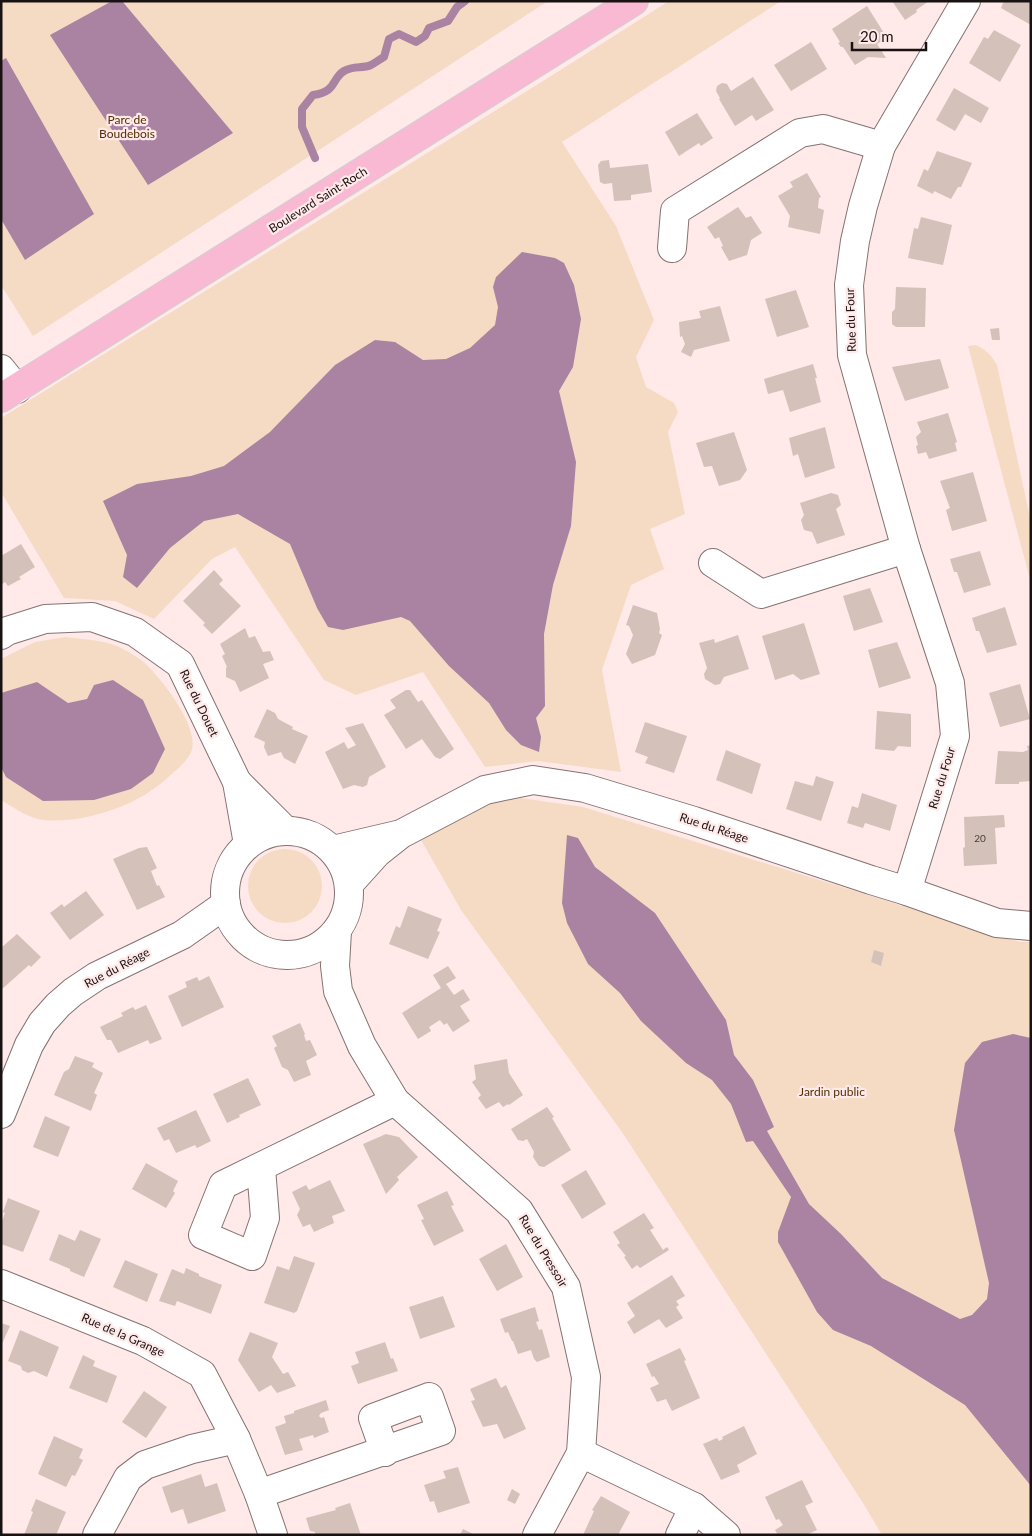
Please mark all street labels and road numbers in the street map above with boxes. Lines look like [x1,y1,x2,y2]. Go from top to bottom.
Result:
street label: Boulevard Saint-Roch [266,163,370,236]
street label: Rue du Four [842,287,859,352]
street label: Rue du Douet [177,667,222,739]
street label: Rue du Four [925,744,958,811]
street label: Rue du Réage [678,809,751,846]
street label: Rue du Réage [82,944,152,991]
street label: Rue du Pressoir [516,1212,571,1290]
street label: Rue de la Grange [79,1309,167,1360]

